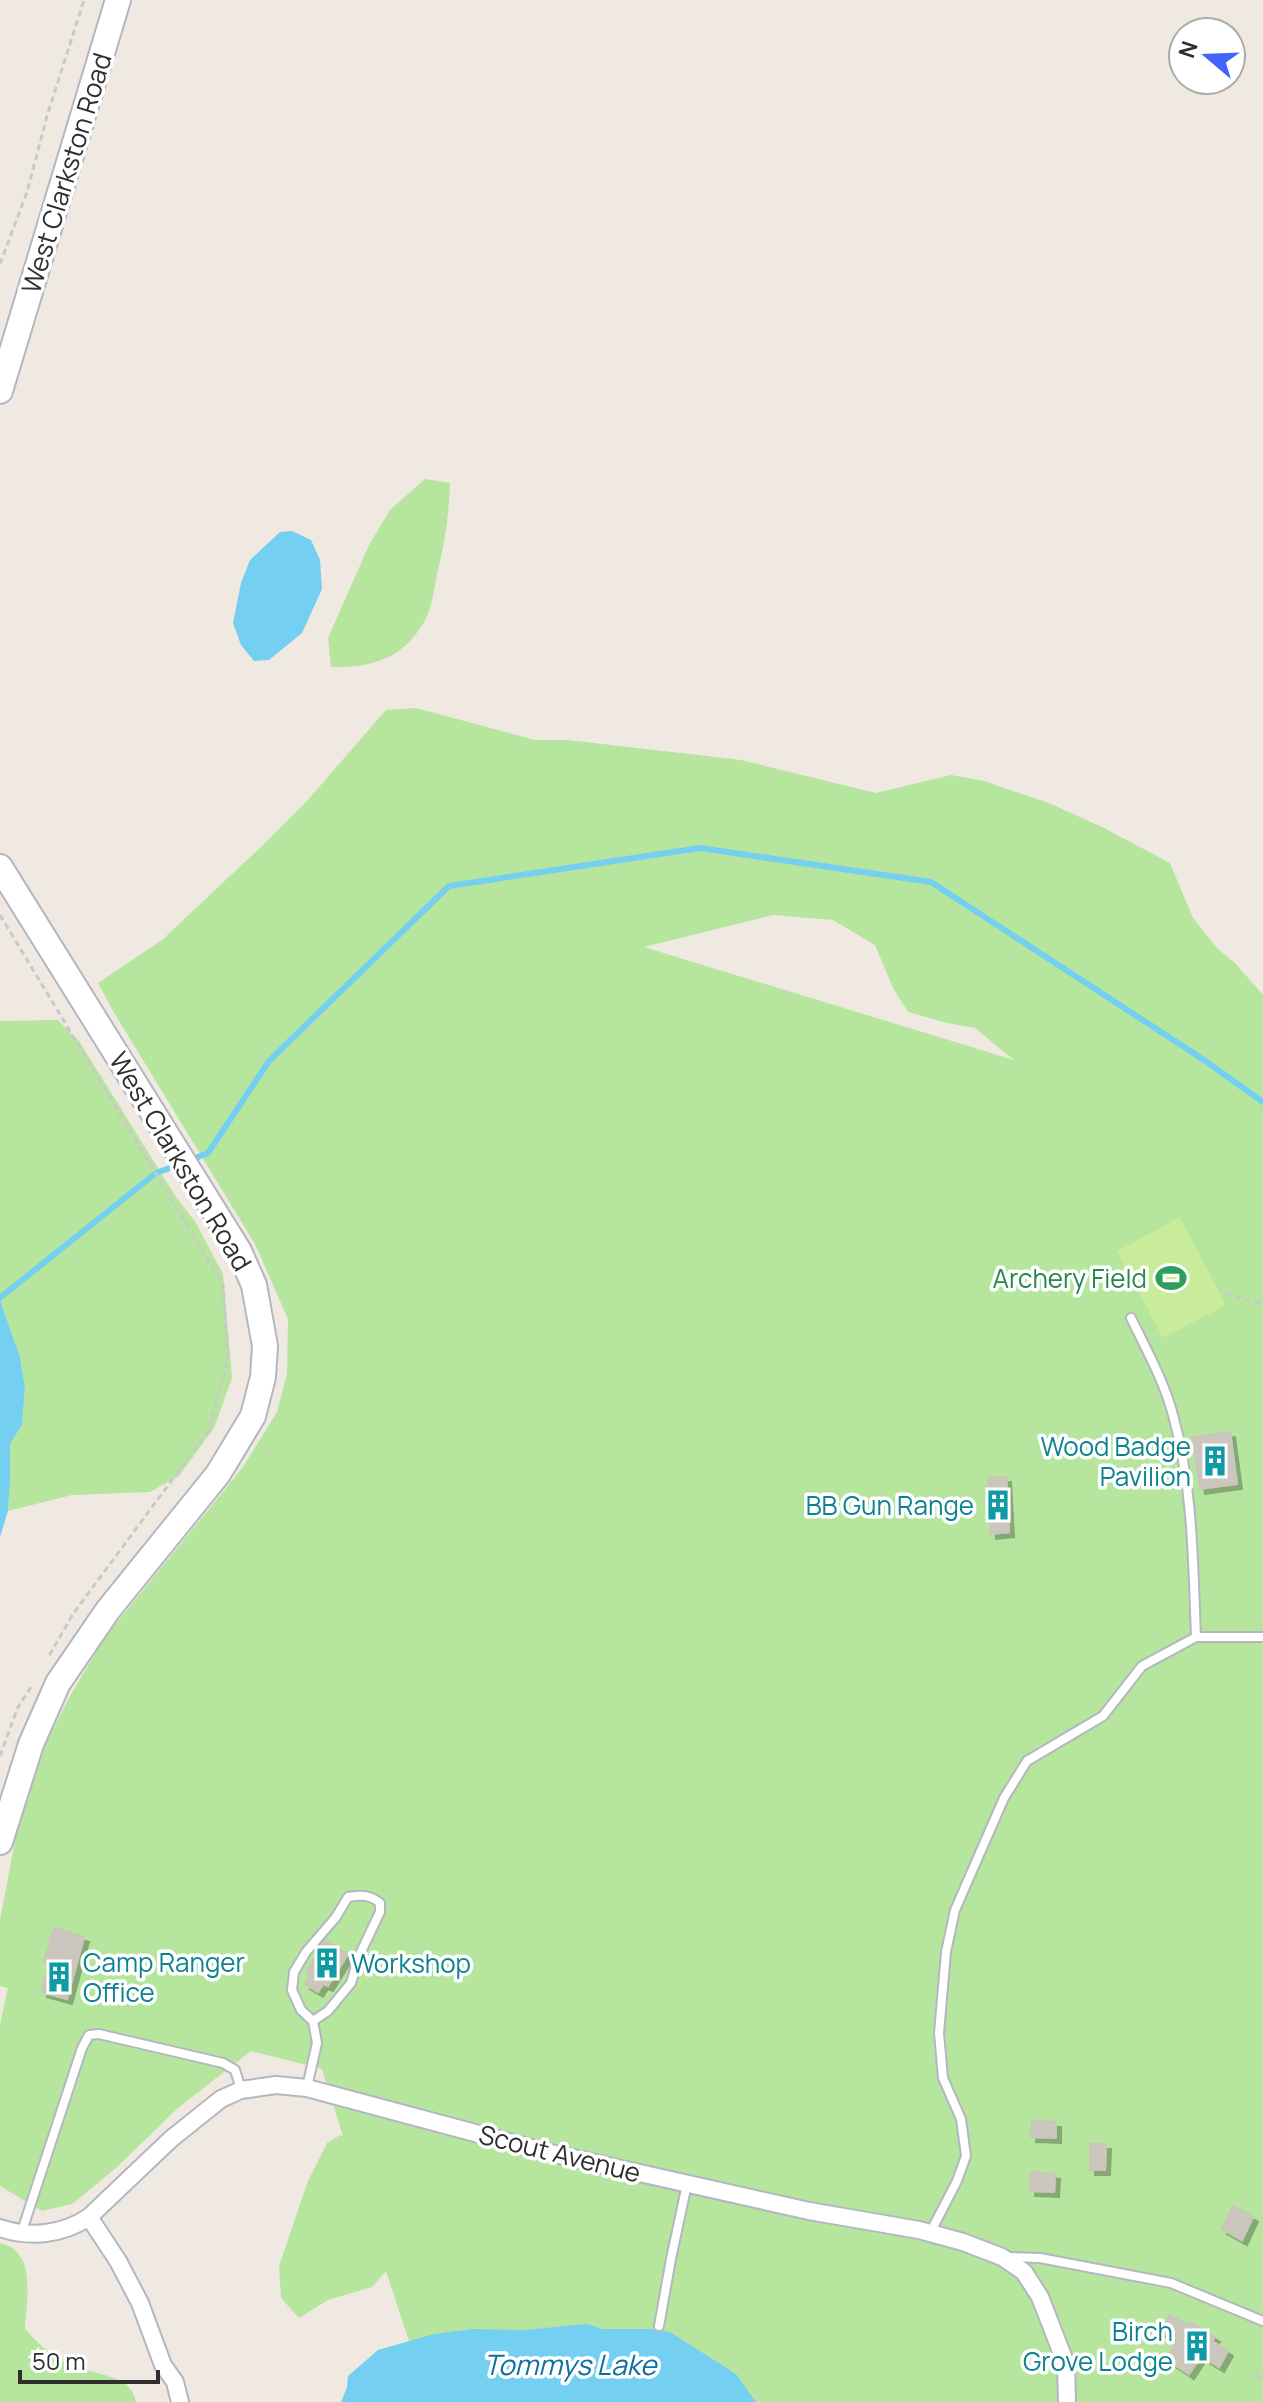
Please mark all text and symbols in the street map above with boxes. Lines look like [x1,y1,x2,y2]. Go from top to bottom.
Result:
north arrow [1167,16,1247,96]
text: N [1171,37,1205,62]
street label: West Clarkston Road [12,48,120,298]
street label: West Clarkston Road [101,1045,261,1277]
place label: Archery Field [992,1260,1147,1296]
sports icon: Archery Field [1154,1261,1188,1295]
place label: Wood Badge Pavilion [1040,1428,1191,1494]
building icon: Wood Badge Pavilion [1198,1444,1232,1478]
place label: BB Gun Range [806,1487,974,1523]
building icon: BB Gun Range [981,1488,1015,1522]
place label: Camp Ranger Office [83,1944,245,2010]
place label: Workshop [351,1945,471,1981]
building icon: Workshop [310,1946,344,1980]
building icon: Camp Ranger Office [42,1960,76,1994]
street label: Scout Avenue [475,2116,645,2190]
place label: Birch Grove Lodge [1023,2313,1173,2379]
building icon: Birch Grove Lodge [1180,2329,1214,2363]
scale bar [20,2334,158,2384]
text: 50 m [32,2344,86,2377]
water label: Tommys Lake [484,2345,658,2383]

